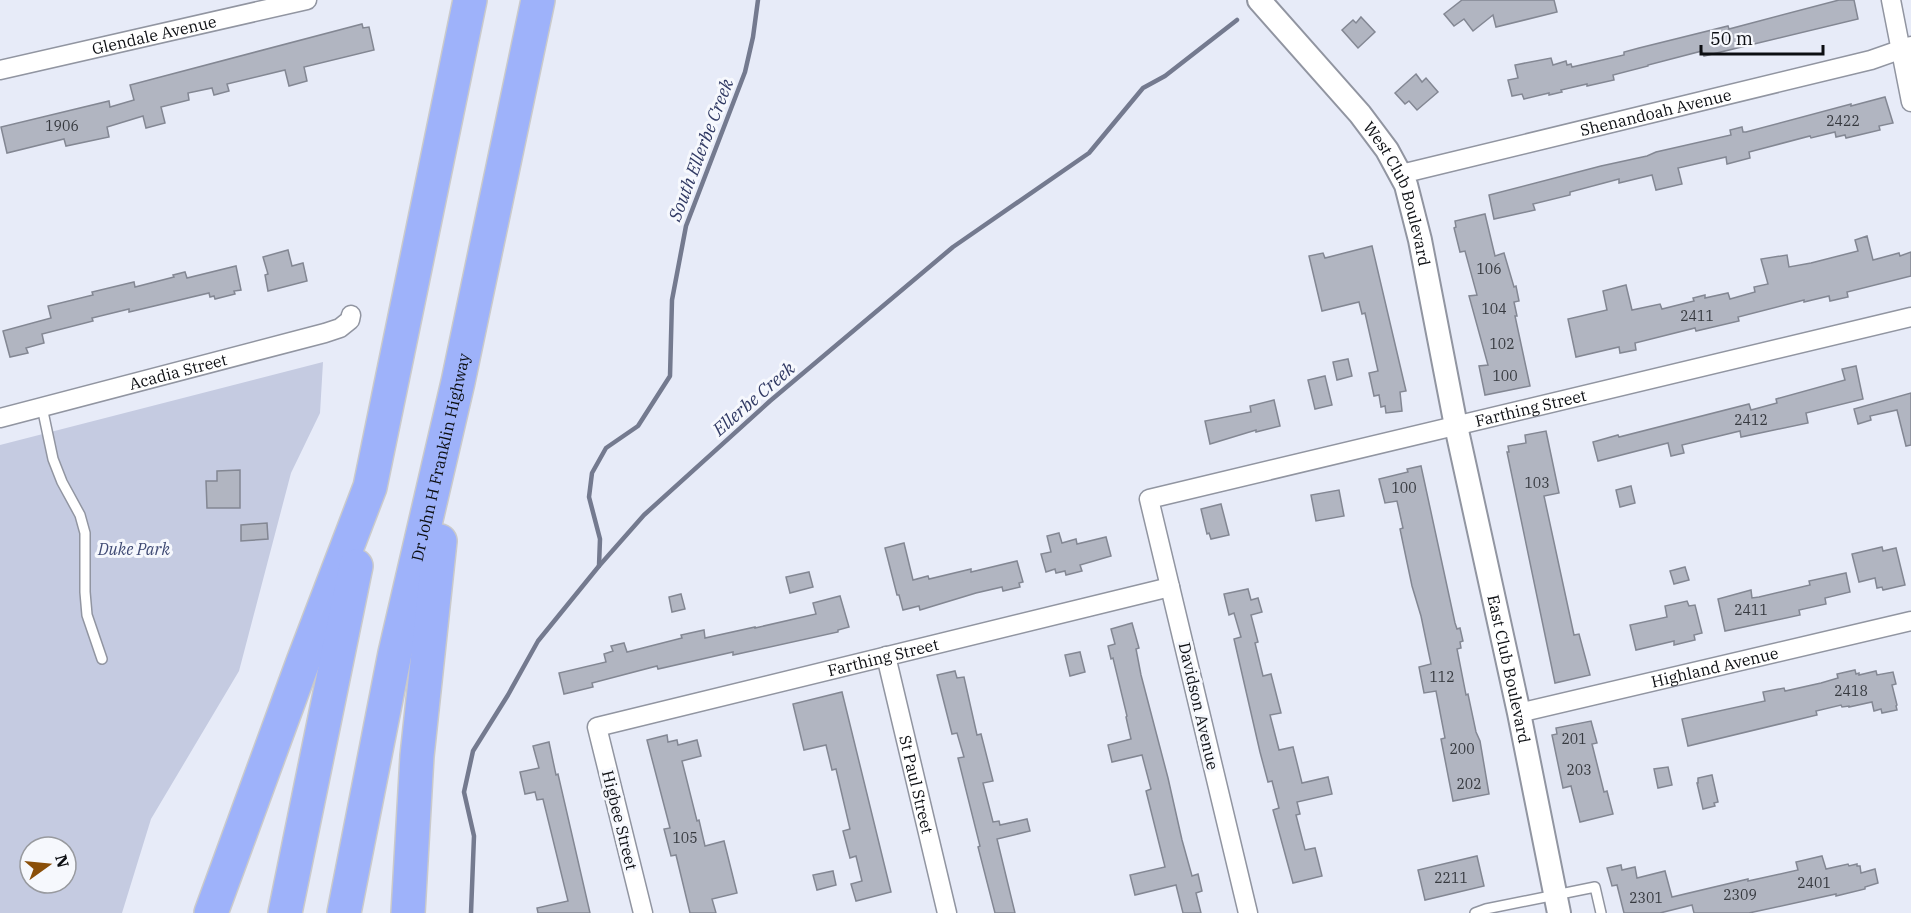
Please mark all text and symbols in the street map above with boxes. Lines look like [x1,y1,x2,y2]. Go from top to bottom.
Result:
street label: Glendale Avenue [90,11,218,59]
scale bar [1701,18,1822,56]
text: 50 m [1710,27,1753,50]
water label: South Ellerbe Creek [662,75,738,225]
street label: Shenandoah Avenue [1578,84,1733,140]
house number: 2422 [1826,112,1860,130]
house number: 1906 [45,117,79,135]
street label: West Club Boulevard [1359,117,1435,268]
house number: 106 [1476,260,1502,278]
house number: 104 [1481,300,1507,318]
house number: 2411 [1680,307,1714,325]
house number: 102 [1489,335,1515,353]
street label: Acadia Street [127,349,229,394]
street label: Dr John H Franklin Highway [407,351,474,563]
water label: Ellerbe Creek [707,356,800,441]
house number: 100 [1492,367,1518,385]
street label: Farthing Street [1473,385,1589,431]
house number: 2412 [1734,411,1768,429]
house number: 103 [1524,474,1550,492]
house number: 100 [1391,479,1417,497]
park label: Duke Park [97,539,171,559]
street label: East Club Boulevard [1483,593,1535,745]
house number: 2411 [1734,601,1768,619]
street label: Farthing Street [825,634,941,680]
street label: Davidson Avenue [1175,640,1223,772]
street label: Highland Avenue [1649,643,1780,692]
house number: 112 [1429,668,1455,686]
house number: 2418 [1834,682,1868,700]
house number: 201 [1561,730,1587,748]
street label: St Paul Street [895,733,938,836]
house number: 200 [1449,740,1475,758]
house number: 203 [1566,761,1592,779]
street label: Higbee Street [598,768,642,872]
house number: 202 [1456,775,1482,793]
house number: 105 [672,829,698,847]
north arrow [18,835,78,895]
text: N [51,852,74,870]
house number: 2211 [1434,869,1468,887]
house number: 2401 [1797,874,1831,892]
house number: 2309 [1723,886,1757,904]
house number: 2301 [1629,889,1663,907]

